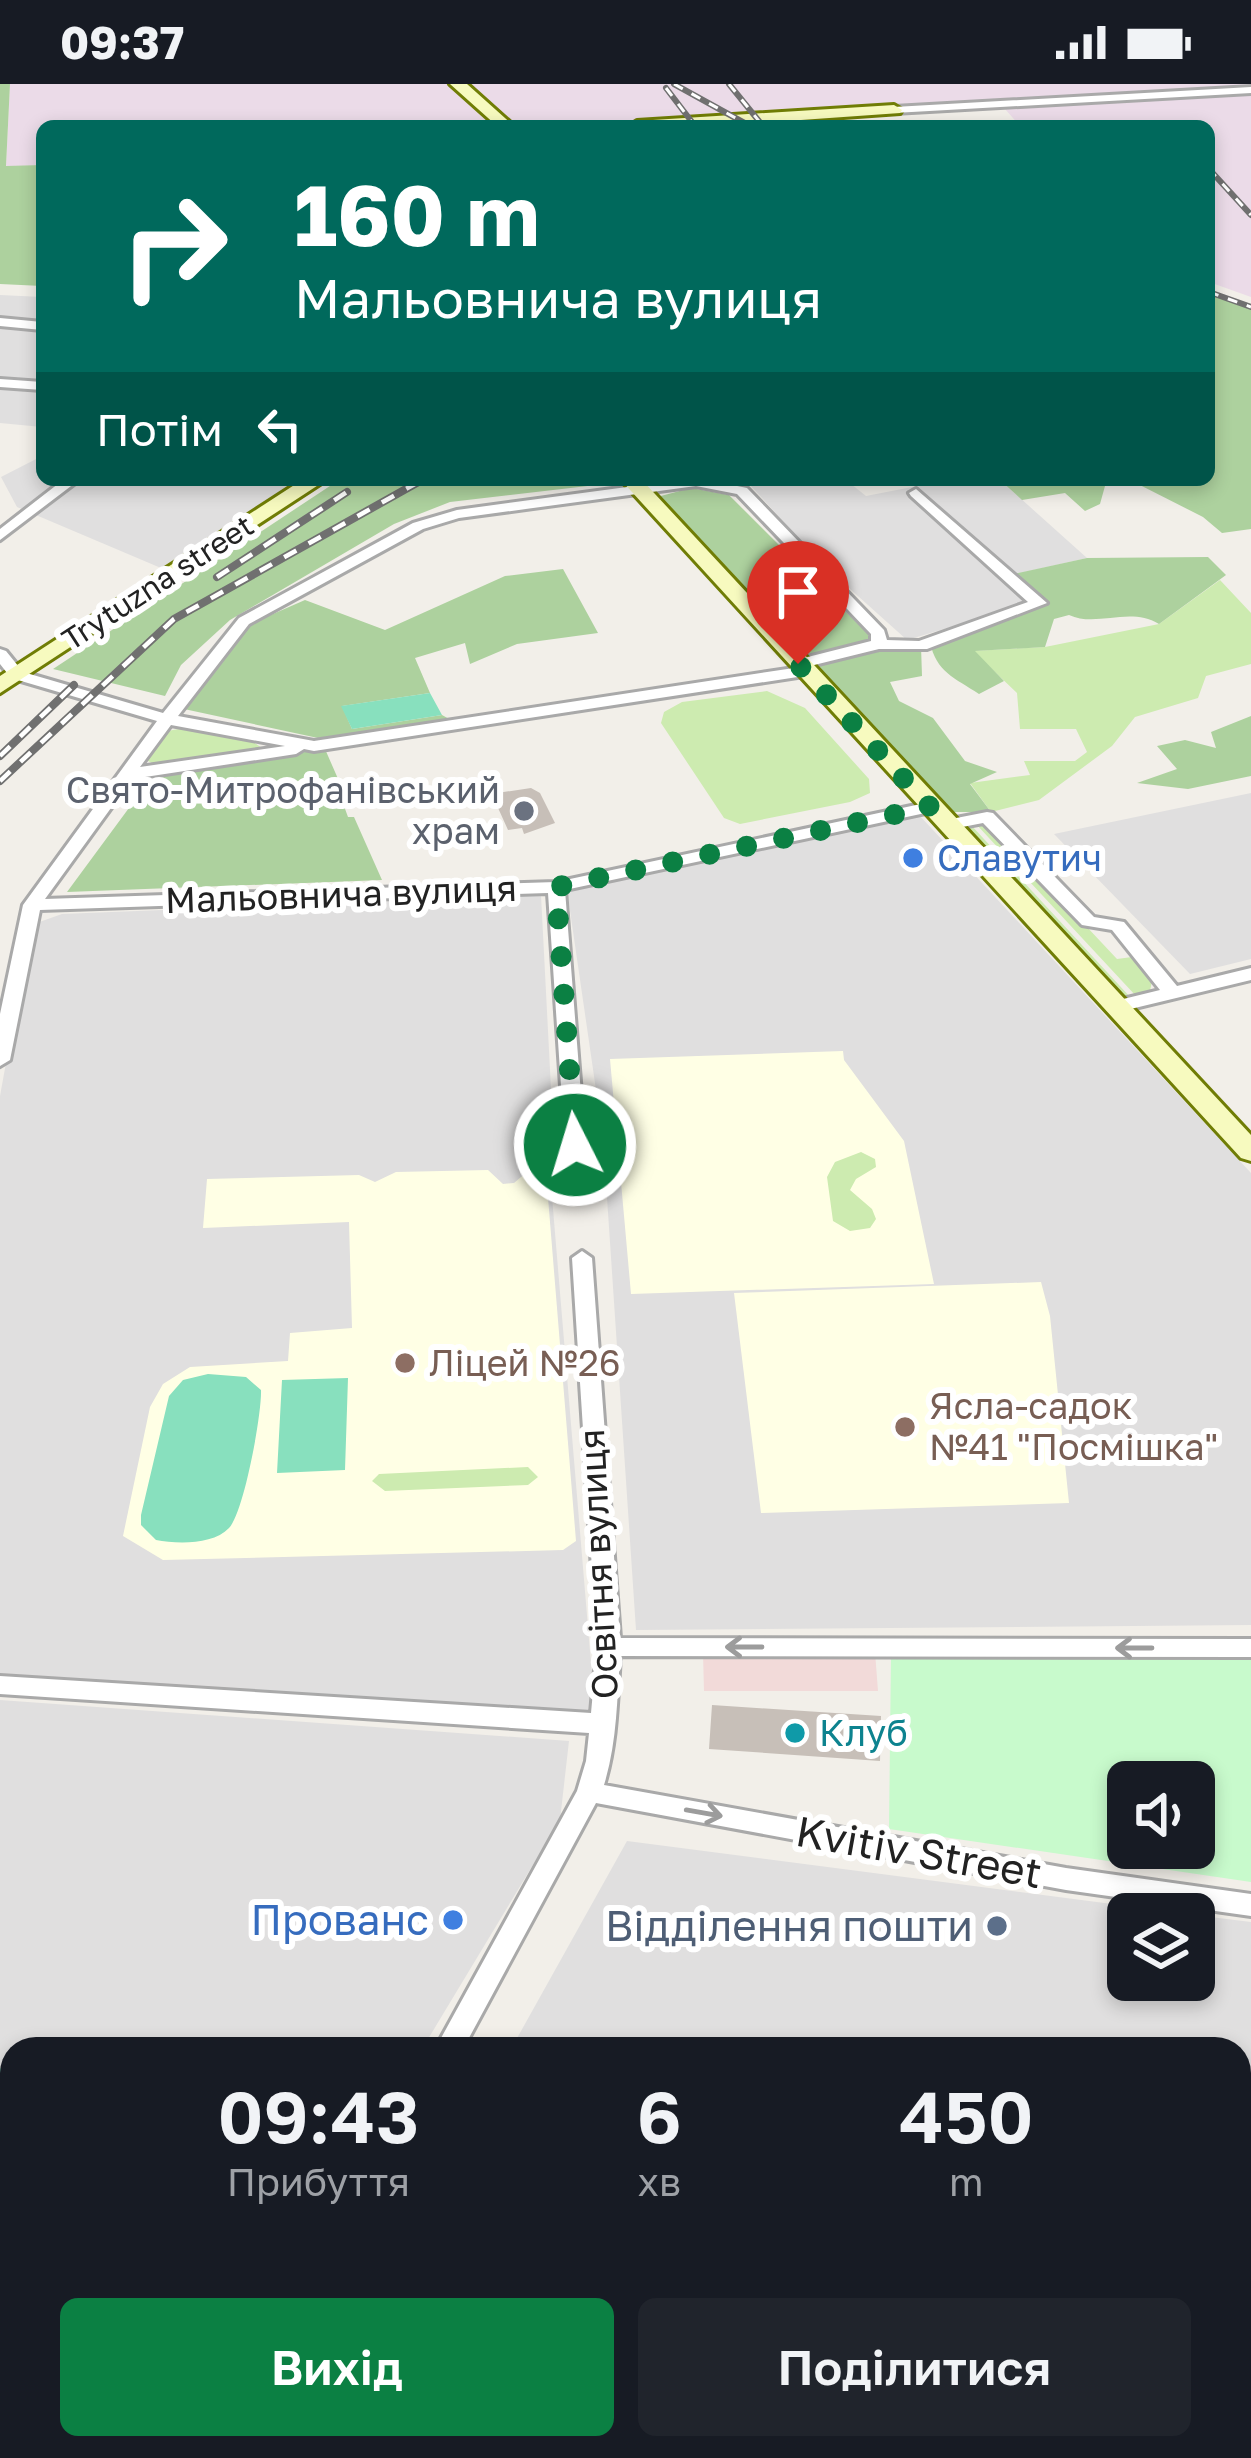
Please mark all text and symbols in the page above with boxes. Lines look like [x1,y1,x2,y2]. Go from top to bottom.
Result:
text: 09:37 [60,15,184,69]
text: 160 m [294,164,540,264]
icon: right [96,168,252,324]
text: Мальовнича вулиця [294,265,822,330]
icon: left [247,396,313,462]
text: Потім [96,402,223,456]
street label: Trytuzna street [55,507,260,657]
pin [747,541,849,664]
icon: arrive [765,559,831,625]
place label: Свято-Митрофанівський храм [66,768,500,852]
marker: Свято-Митрофанівський храм [511,798,537,824]
place label: Славутич [937,836,1102,879]
marker: Славутич [900,845,926,871]
street label: Мальовнича вулиця [164,866,518,921]
position arrow [512,1082,638,1208]
place label: Ліцей №26 [429,1341,621,1384]
marker: Ліцей №26 [392,1350,418,1376]
place label: Ясла-садок №41 "Посмішка" [929,1384,1218,1468]
marker: Ясла-садок №41 "Посмішка" [892,1414,918,1440]
street label: Освітня вулиця [569,1428,626,1700]
one-way arrow [725,1636,764,1658]
one-way arrow [1115,1637,1154,1659]
place label: Клуб [819,1711,908,1754]
marker: Клуб [782,1720,808,1746]
map controls [1107,1761,1215,2001]
button: sound [1107,1761,1215,1869]
one-way arrow [683,1803,722,1825]
street label: Kvitiv Street [792,1805,1046,1897]
button: layers [1107,1893,1215,2001]
place label: Прованс [250,1894,429,1944]
place label: Відділення пошти [605,1900,973,1950]
marker: Прованс [440,1907,466,1933]
marker: Відділення пошти [984,1913,1010,1939]
text: 09:43 [217,2072,419,2159]
text: 6 [637,2072,682,2159]
text: 450 [899,2072,1034,2159]
text: Прибуття [227,2158,410,2205]
text: хв [638,2158,681,2205]
text: m [949,2158,984,2205]
button: Вихід [60,2298,614,2436]
button: Поділитися [638,2298,1191,2436]

